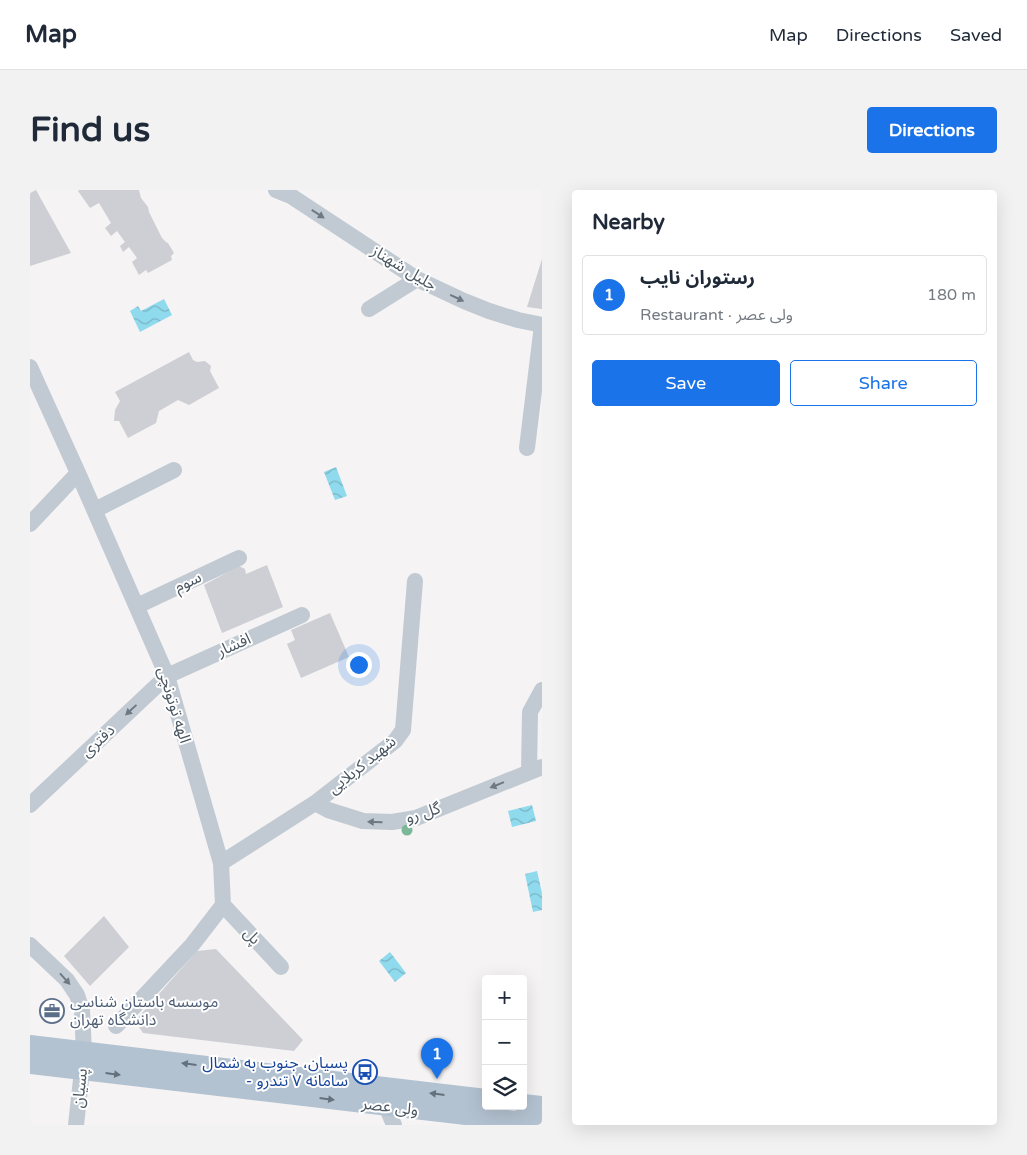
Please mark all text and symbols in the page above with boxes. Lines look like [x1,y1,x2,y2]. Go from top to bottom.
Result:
text: Map [25,20,77,49]
text: Map [769,24,808,46]
text: Directions [836,24,922,46]
text: Saved [950,24,1002,46]
button: Directions [867,107,997,153]
text: Find us [30,109,150,151]
one-way arrow [311,209,324,219]
text: Nearby [592,210,665,235]
street label: جلیل شهناز [367,240,440,295]
text: رستوران نایب [640,267,755,289]
text: 1 [604,285,614,305]
text: 180 m [927,285,976,305]
one-way arrow [450,294,464,302]
text: Restaurant · ولی عصر [640,305,793,325]
button: Save [592,360,780,406]
button: Share [790,360,977,406]
street label: سوم [171,567,206,599]
street label: افشار [213,629,254,662]
your location [346,652,372,678]
street label: الهه توتونچی [153,664,195,746]
one-way arrow [126,704,138,716]
street label: دفتری [77,720,119,762]
street label: شهید کربلایی [324,731,400,799]
one-way arrow [490,782,504,790]
street label: گل رو [403,798,443,828]
one-way arrow [367,817,383,825]
street label: پل [239,923,265,949]
one-way arrow [59,973,71,985]
map controls [482,975,527,1110]
button: + [482,975,527,1020]
place label: موسسه باستان شناسی دانشگاه تهران [70,992,218,1030]
office icon: موسسه باستان شناسی دانشگاه تهران [39,998,65,1024]
button: − [482,1020,527,1065]
pin: 1 [421,1038,453,1079]
place label: پسیان، جنوب به شمال - سامانه ۷ تندرو [202,1053,348,1091]
bus stop icon: پسیان، جنوب به شمال - سامانه ۷ تندرو [352,1059,378,1085]
one-way arrow [181,1060,197,1068]
button: layers [482,1065,527,1110]
street label: پسیان [68,1067,92,1109]
one-way arrow [105,1070,121,1078]
one-way arrow [429,1090,445,1098]
street label: ولی عصر [360,1093,419,1120]
one-way arrow [319,1095,335,1103]

